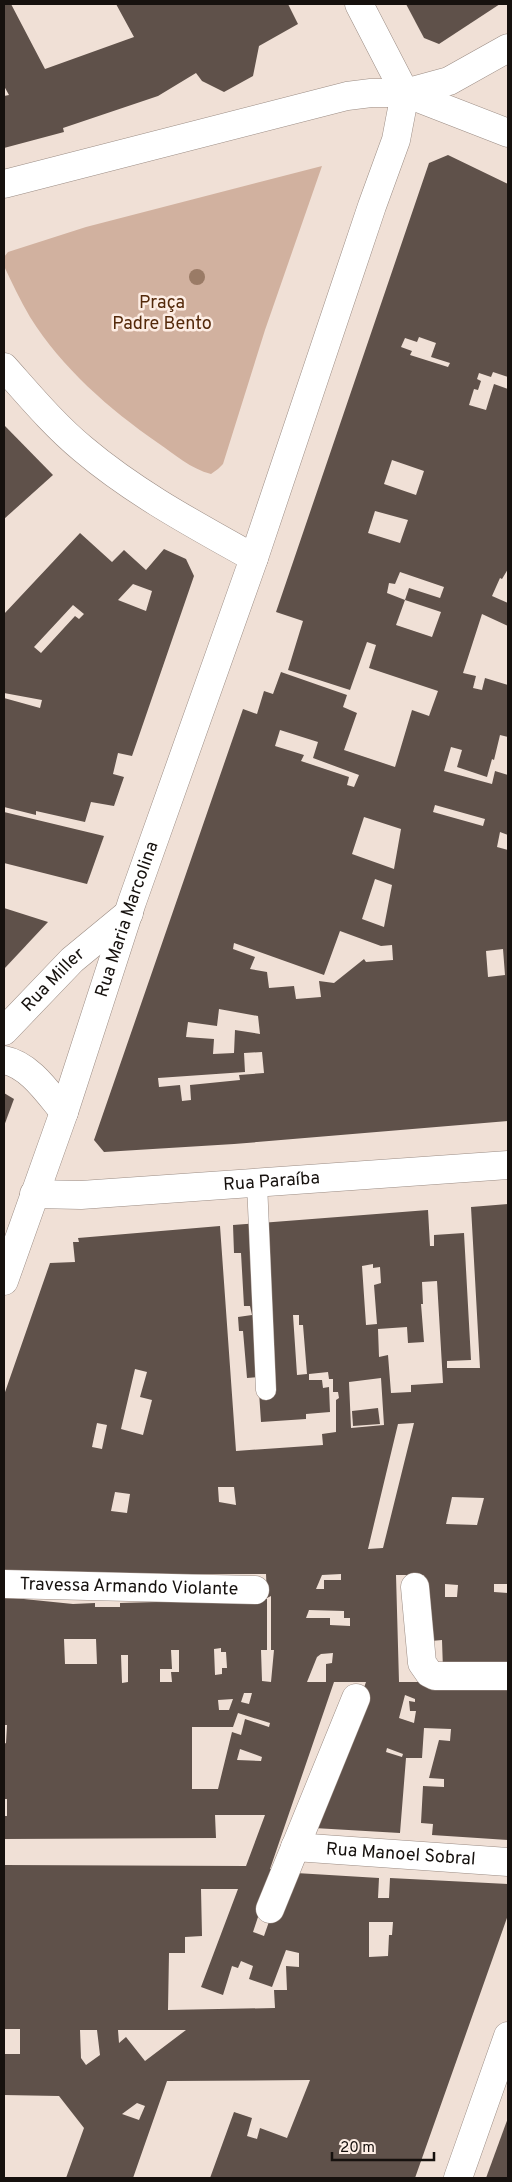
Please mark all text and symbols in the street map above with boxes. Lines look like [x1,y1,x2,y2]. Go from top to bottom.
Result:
park label: Praça Padre Bento [112,292,212,336]
street label: Rua Maria Marcolina [90,838,164,1000]
street label: Rua Miller [17,943,90,1017]
street label: Rua Paraíba [222,1167,321,1196]
street label: Travessa Armando Violante [19,1573,239,1601]
street label: Rua Manoel Sobral [325,1838,476,1871]
scale bar [332,2130,434,2162]
text: 20 m [340,2139,375,2158]

